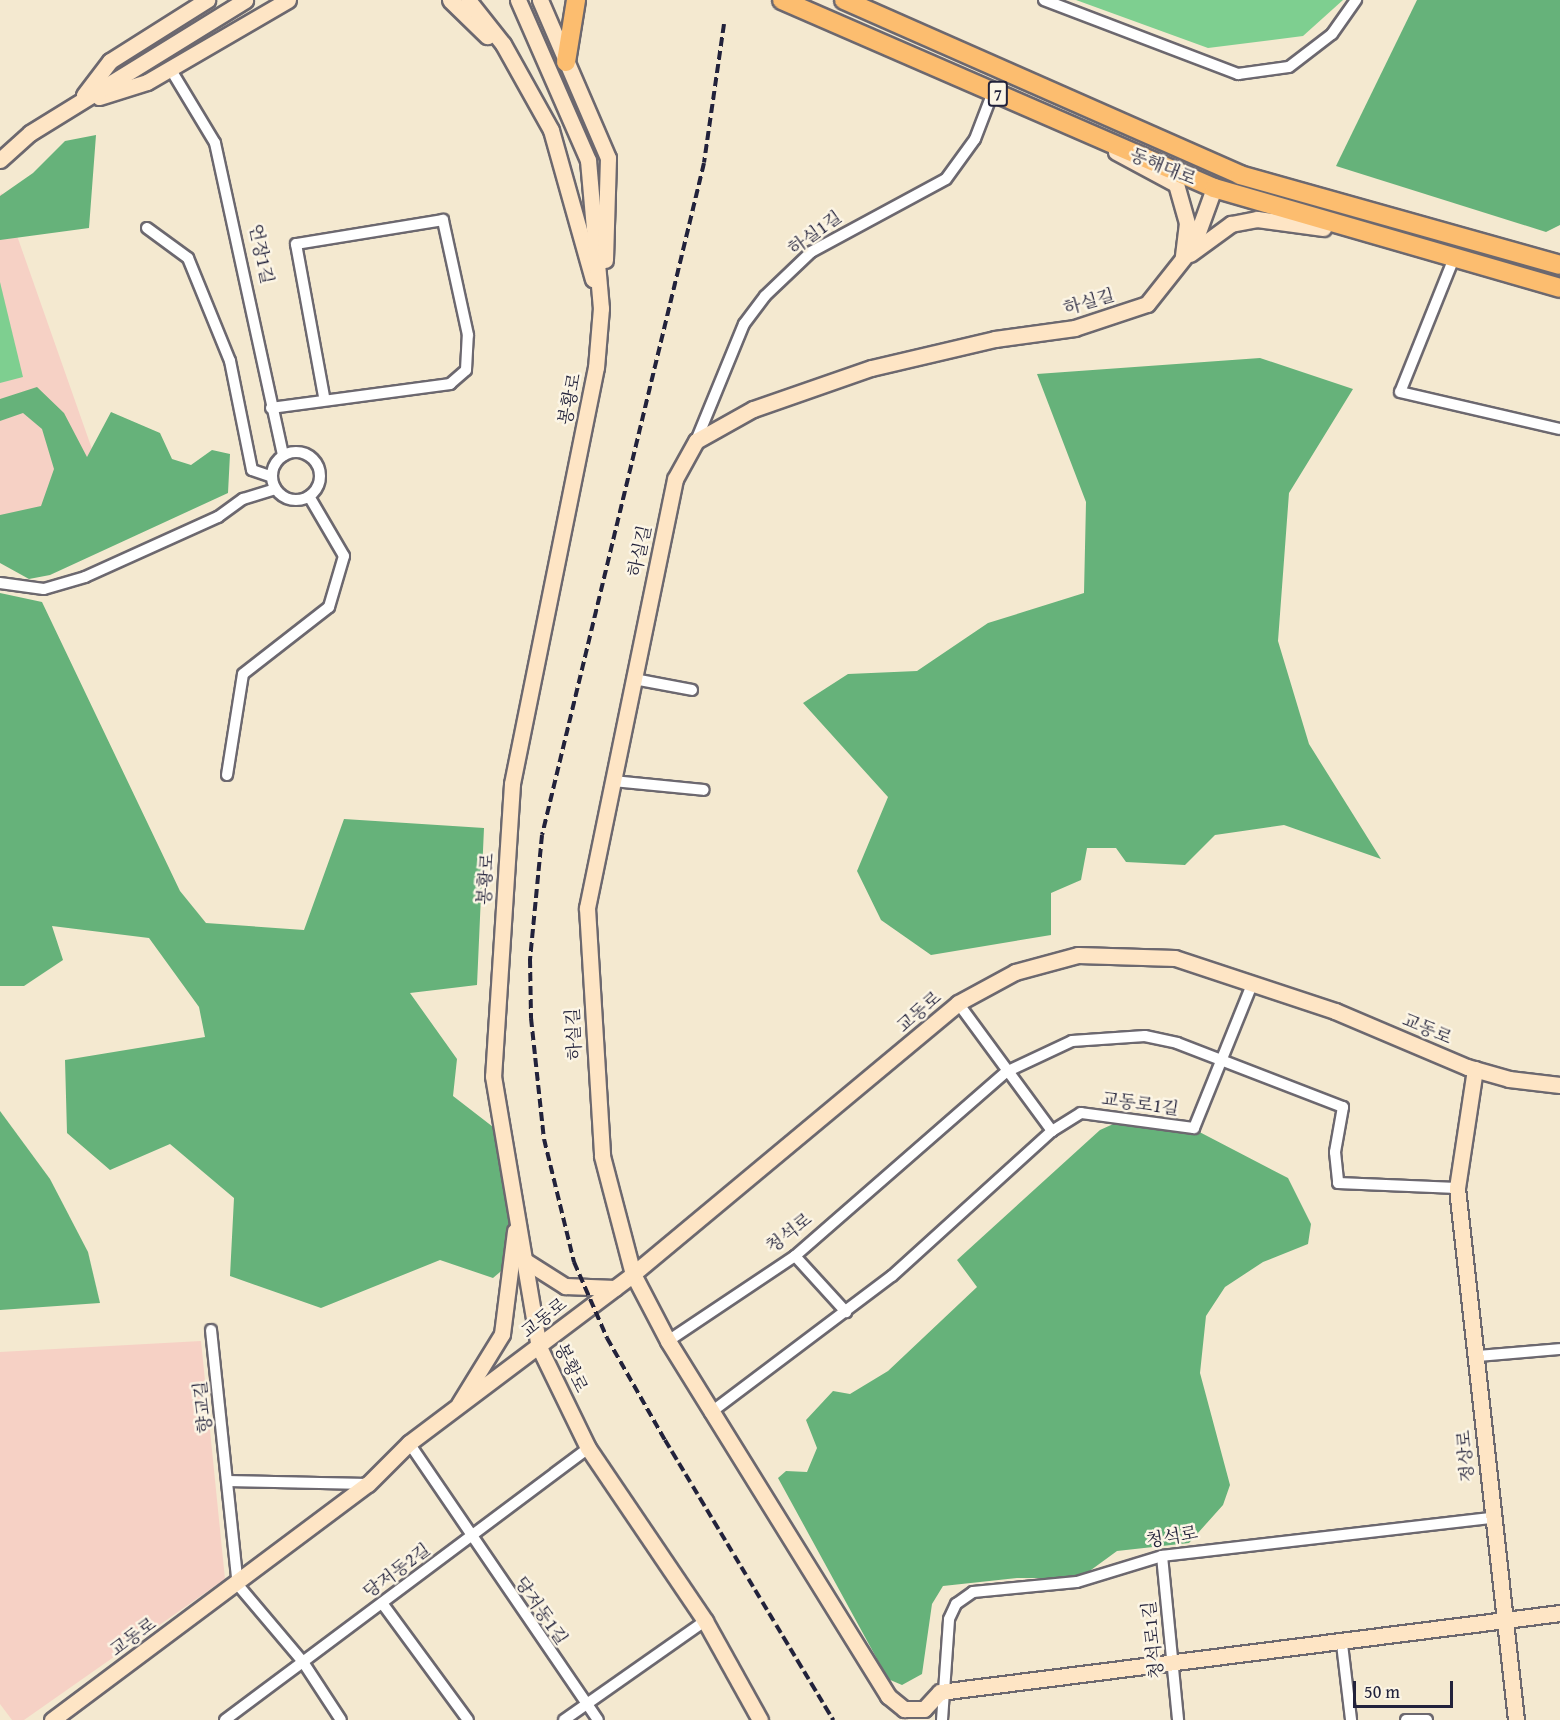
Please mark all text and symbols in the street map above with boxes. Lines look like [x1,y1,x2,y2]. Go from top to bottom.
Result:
road number: 7 [988,81,1008,107]
street label: 동해대로 [1127,144,1199,190]
street label: 하실1길 [784,206,846,260]
street label: 언장1길 [244,222,278,286]
street label: 하실길 [1061,284,1117,320]
street label: 봉황로 [554,371,586,427]
street label: 하실길 [624,523,656,579]
street label: 봉황로 [473,852,499,906]
street label: 교동로 [892,987,946,1037]
street label: 하실길 [562,1007,586,1061]
street label: 교동로 [1399,1009,1455,1049]
street label: 교동로1길 [1100,1088,1180,1120]
street label: 청석로 [762,1208,816,1258]
street label: 교동로 [517,1293,571,1343]
street label: 봉황로 [550,1340,592,1396]
street label: 향교길 [190,1380,216,1434]
street label: 정상로 [1453,1429,1479,1483]
street label: 청석로 [1144,1522,1200,1552]
street label: 당저동2길 [359,1539,435,1603]
street label: 당저동1길 [510,1573,572,1649]
street label: 청석로1길 [1138,1600,1168,1680]
street label: 교동로 [106,1613,160,1661]
scale bar [1356,1669,1456,1707]
text: 50 m [1364,1678,1400,1705]

